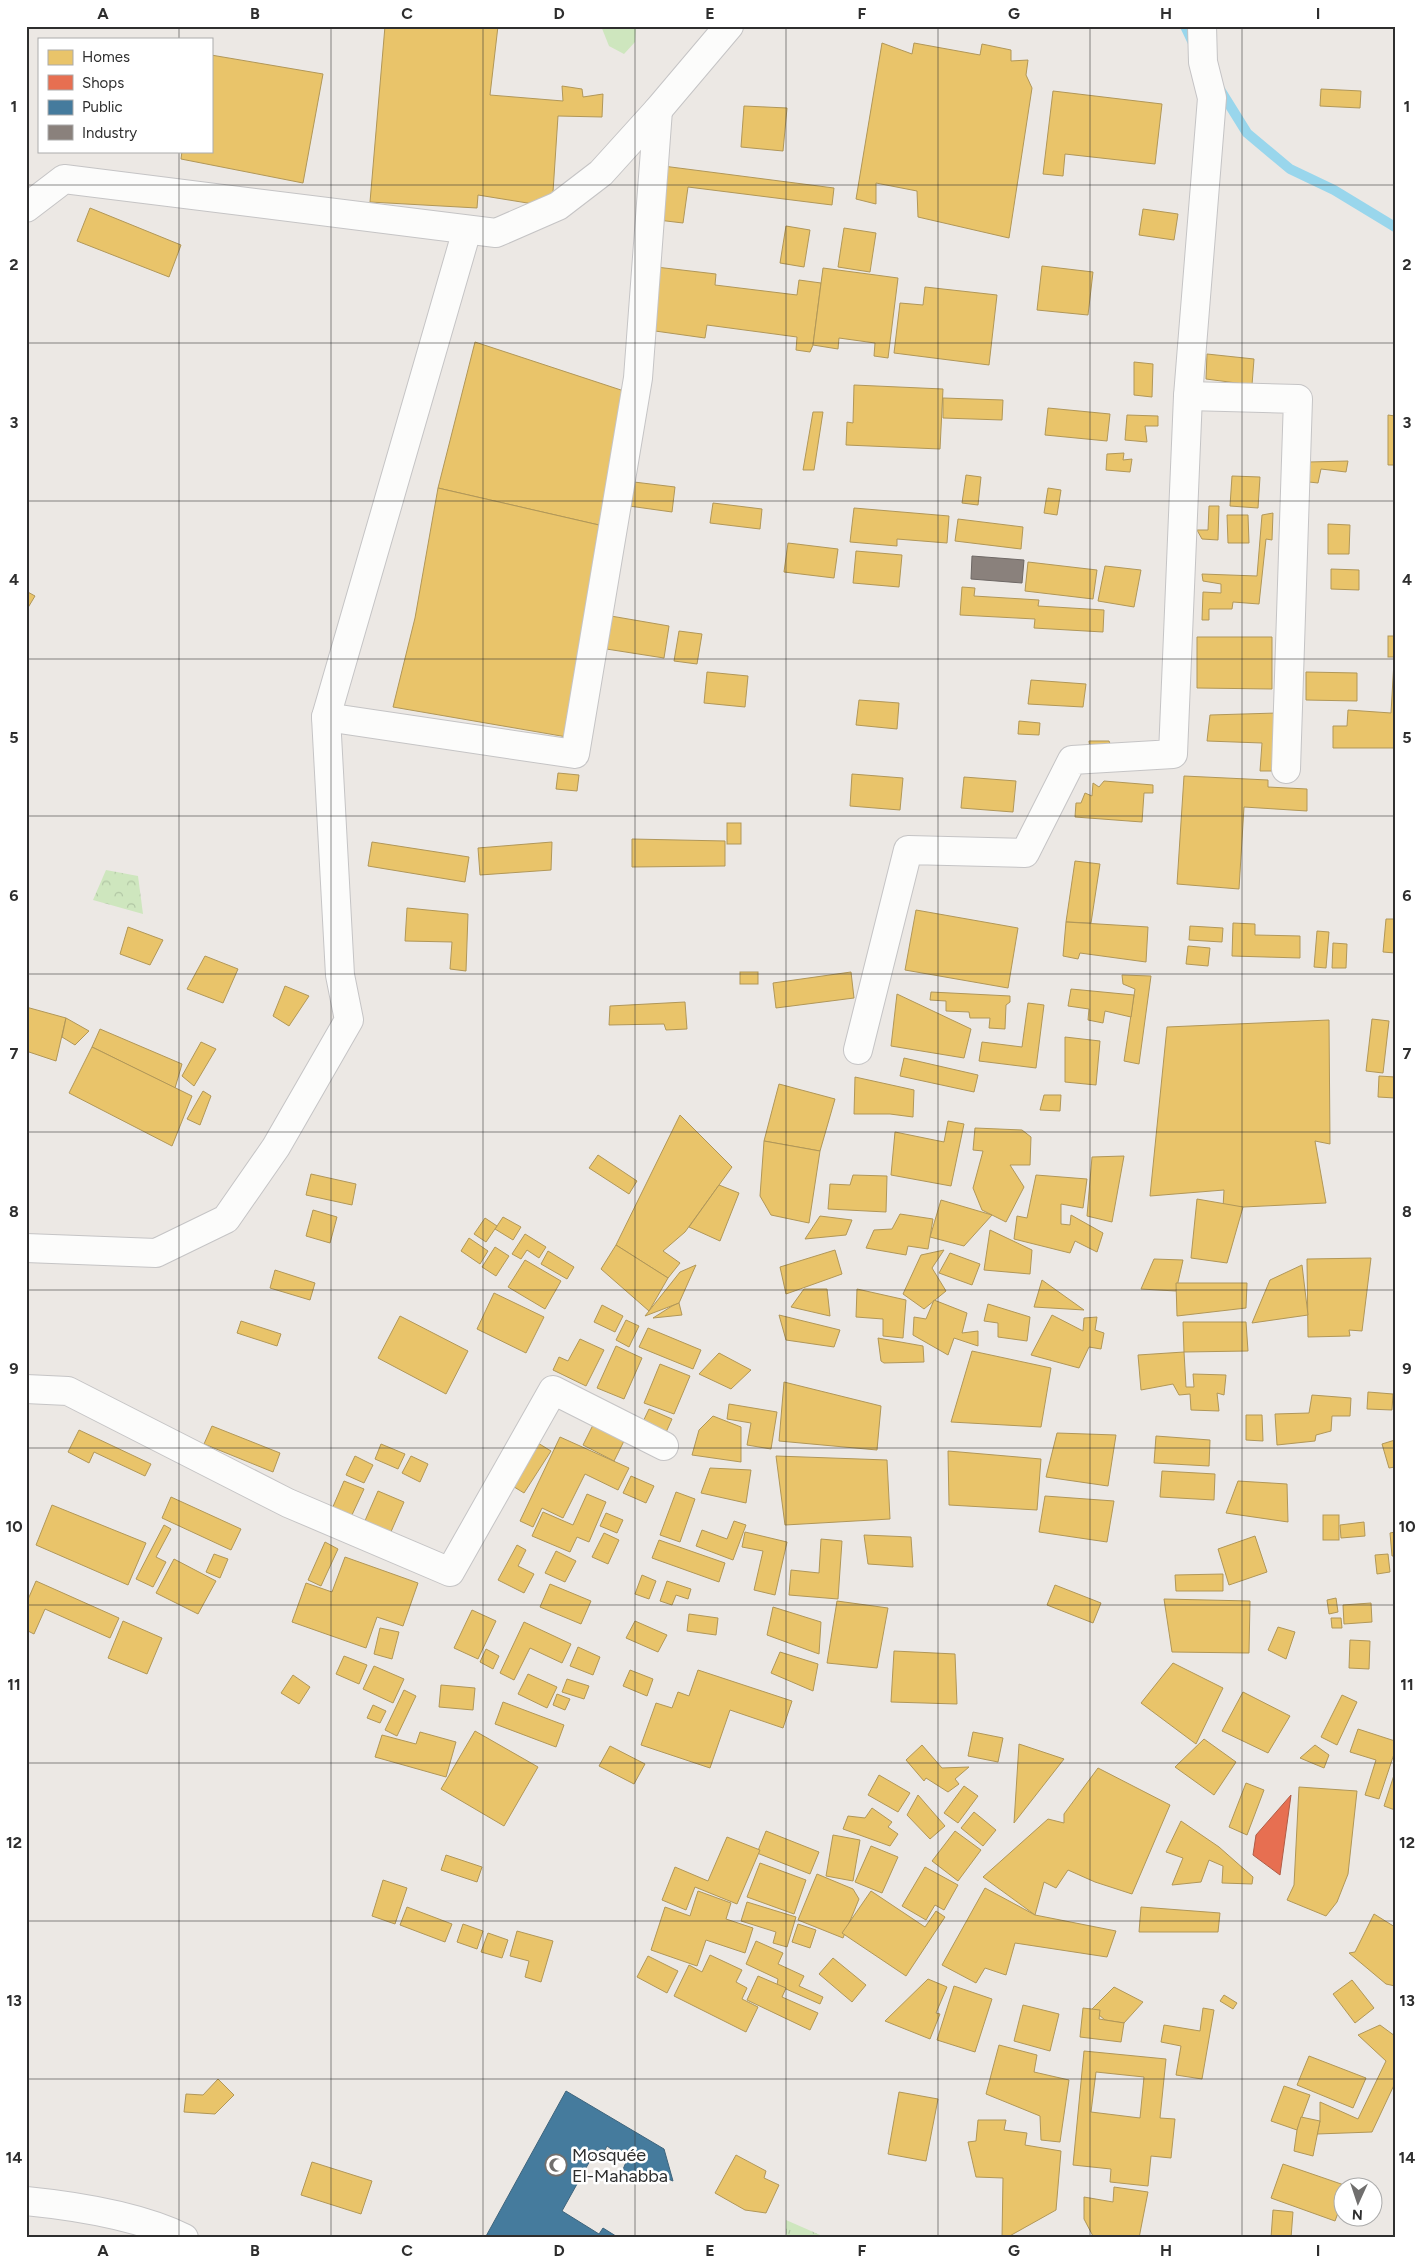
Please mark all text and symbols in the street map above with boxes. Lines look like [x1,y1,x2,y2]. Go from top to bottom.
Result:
text: A [97,4,109,23]
text: B [250,4,260,23]
text: C [401,4,413,23]
text: D [553,4,565,23]
text: E [705,4,715,23]
text: F [858,4,867,23]
text: G [1008,4,1020,23]
text: H [1160,4,1172,23]
text: I [1316,4,1320,23]
legend [38,38,212,152]
text: Homes [82,48,130,66]
text: Shops [82,74,124,92]
text: 1 [11,97,17,116]
text: 1 [1404,97,1410,116]
text: Public [82,98,123,116]
text: Industry [82,124,137,142]
text: 2 [9,255,19,274]
text: 2 [1402,255,1412,274]
text: 3 [10,413,19,432]
text: 3 [1403,413,1412,432]
text: 4 [9,570,19,589]
text: 4 [1402,570,1412,589]
text: 5 [9,728,19,747]
text: 5 [1402,728,1412,747]
text: 6 [9,886,19,905]
text: 6 [1402,886,1412,905]
text: 7 [10,1044,19,1063]
text: 7 [1403,1044,1412,1063]
text: 8 [9,1202,19,1221]
text: 8 [1402,1202,1412,1221]
text: 9 [9,1359,19,1378]
text: 9 [1402,1359,1412,1378]
text: 10 [5,1517,23,1536]
text: 10 [1398,1517,1416,1536]
text: 11 [7,1675,21,1694]
text: 11 [1400,1675,1414,1694]
text: 12 [6,1833,22,1852]
text: 12 [1399,1833,1415,1852]
text: 13 [6,1991,22,2010]
text: 13 [1399,1991,1415,2010]
place label: Mosquée El-Mahabba [572,2144,668,2187]
text: 14 [6,2148,22,2167]
text: 14 [1399,2148,1415,2167]
mosque icon: Mosquée El-Mahabba [544,2153,568,2177]
north arrow [1334,2176,1384,2226]
text: N [1351,2206,1363,2223]
text: A [97,2241,109,2260]
text: B [250,2241,260,2260]
text: C [401,2241,413,2260]
text: D [553,2241,565,2260]
text: E [705,2241,715,2260]
text: F [858,2241,867,2260]
text: G [1008,2241,1020,2260]
text: H [1160,2241,1172,2260]
text: I [1316,2241,1320,2260]

